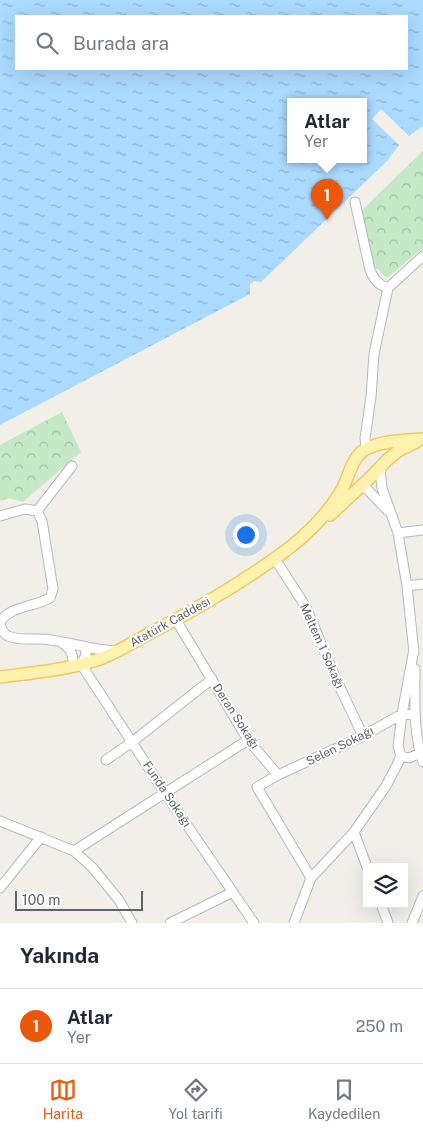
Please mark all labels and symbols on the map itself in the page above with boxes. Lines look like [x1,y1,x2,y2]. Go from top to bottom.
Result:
pin: 1 [311,179,343,220]
your location [233,522,259,548]
street label: Atatürk Caddesi [127,594,213,650]
street label: Meltem 1 Sokağı [297,601,347,691]
street label: Deran Sokağı [210,681,262,751]
street label: Selen Sokağı [304,724,376,768]
street label: Funda Sokağı [140,759,194,829]
scale bar [15,888,142,911]

